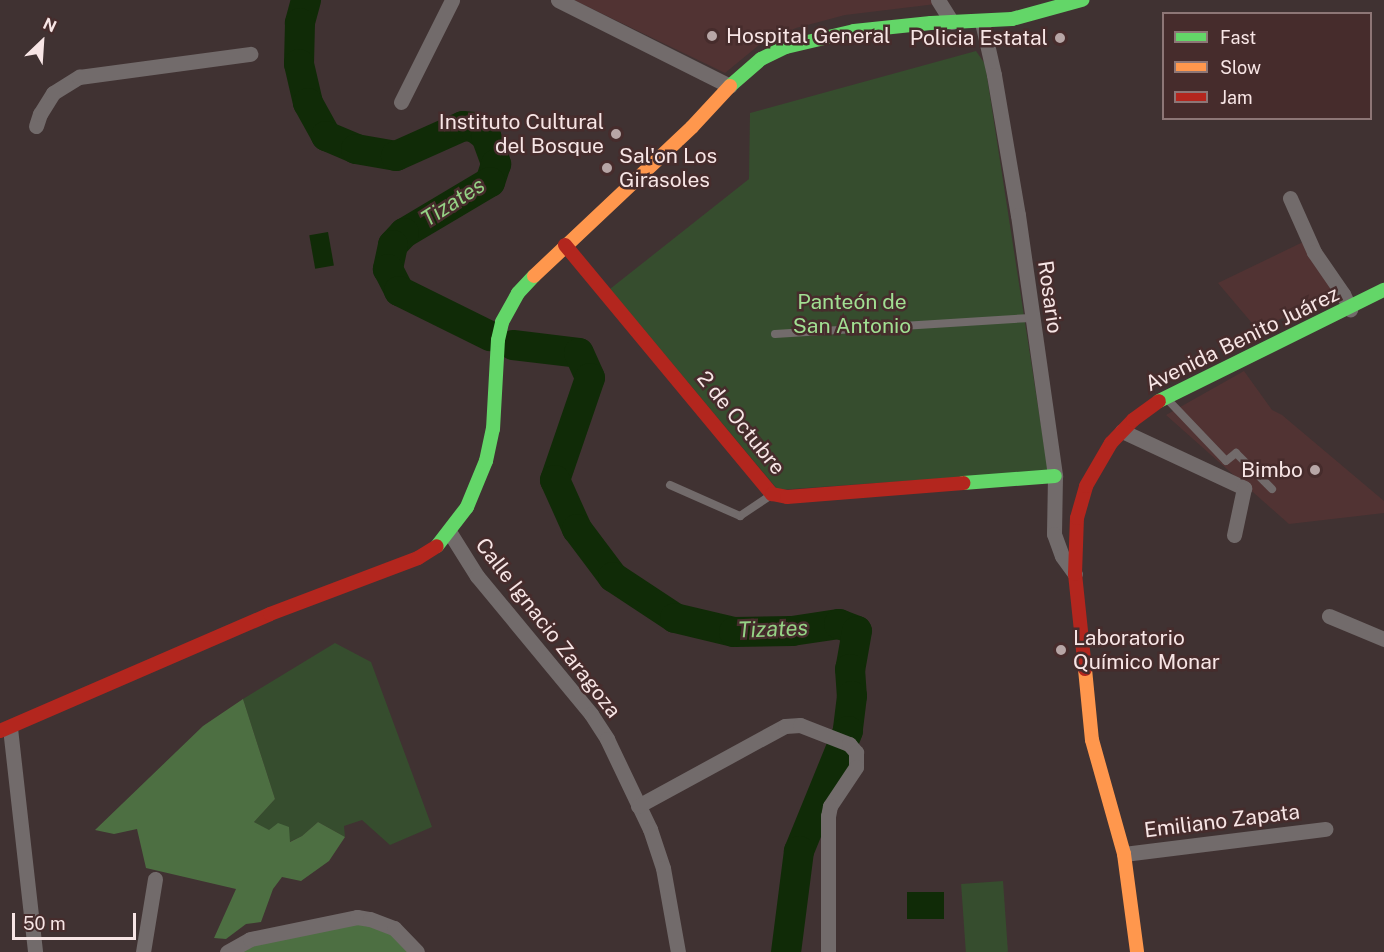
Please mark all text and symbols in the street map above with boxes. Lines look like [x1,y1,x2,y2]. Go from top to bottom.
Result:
north arrow [12,12,72,72]
legend [1162,12,1372,120]
text: N [40,14,59,36]
place label: Hospital General [726,23,890,49]
place label: Policia Estatal [910,25,1048,51]
marker: Hospital General [703,27,721,45]
text: Fast [1220,27,1256,48]
marker: Policia Estatal [1053,31,1067,45]
text: Slow [1220,57,1261,78]
text: Jam [1220,87,1253,108]
place label: Instituto Cultural del Bosque [439,109,604,159]
marker: Instituto Cultural del Bosque [609,127,623,141]
place label: Sal'on Los Girasoles [619,143,717,193]
marker: Sal'on Los Girasoles [600,161,614,175]
water label: Tizates [416,172,490,232]
street label: Rosario [1032,259,1068,335]
street label: Avenida Benito Juárez [1141,281,1343,397]
park label: Panteón de San Antonio [793,289,911,339]
street label: 2 de Octubre [691,366,791,480]
place label: Bimbo [1241,457,1303,483]
marker: Bimbo [1308,463,1322,477]
street label: Calle Ignacio Zaragoza [470,533,626,723]
water label: Tizates [738,615,808,643]
place label: Laboratorio Químico Monar [1073,625,1220,675]
marker: Laboratorio Químico Monar [1054,643,1068,657]
street label: Emiliano Zapata [1143,799,1301,843]
scale bar [15,901,140,939]
text: 50 m [23,913,66,934]

